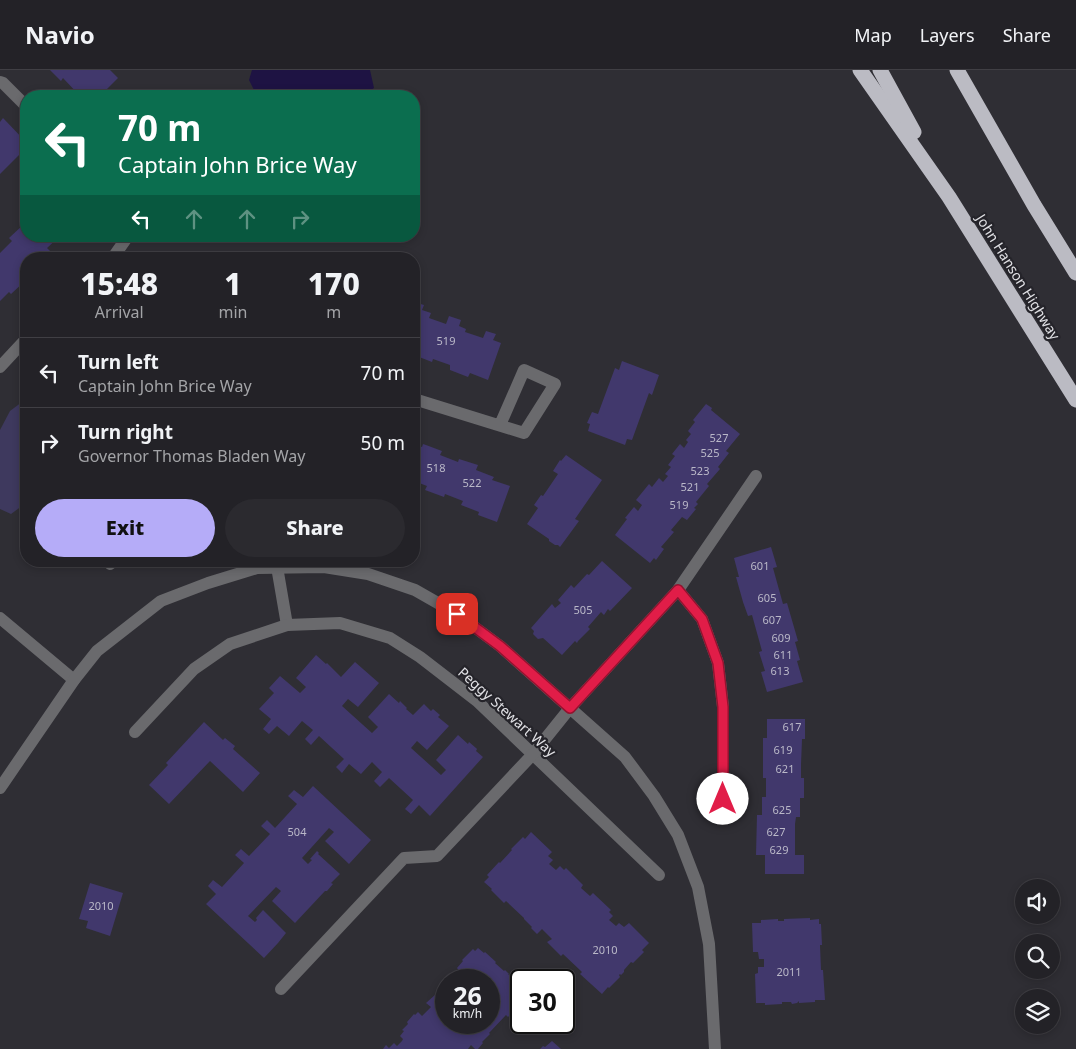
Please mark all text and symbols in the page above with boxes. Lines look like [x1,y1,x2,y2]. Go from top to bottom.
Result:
text: Navio [25,18,95,51]
text: Map [854,23,892,47]
text: Layers [920,23,975,47]
text: Share [1003,23,1051,47]
text: 70 m [118,104,201,151]
icon: left [35,110,100,175]
text: Captain John Brice Way [118,149,357,179]
icon: left [127,205,155,233]
icon: ahead [180,205,208,233]
icon: ahead [233,205,261,233]
icon: right [286,205,314,233]
street label: John Hanson Highway [971,209,1065,344]
text: 15:48 [80,263,158,304]
text: 1 [224,263,242,304]
text: 170 [308,263,360,304]
text: Arrival [95,301,144,323]
text: min [218,301,247,323]
text: m [326,301,341,323]
house number: 519 [437,333,455,348]
text: Turn left [78,349,159,375]
icon: left [35,359,63,387]
text: 70 m [361,360,405,386]
text: Captain John Brice Way [78,375,252,397]
text: Turn right [78,419,173,445]
icon: right [35,429,63,457]
text: 50 m [361,430,405,456]
house number: 527 [710,430,728,445]
text: Governor Thomas Bladen Way [78,445,305,467]
house number: 525 [701,445,719,460]
house number: 518 [427,460,445,475]
house number: 523 [691,463,709,478]
house number: 522 [463,475,481,490]
house number: 521 [681,479,699,494]
house number: 519 [670,497,688,512]
button: Exit [35,499,215,557]
button: Share [225,499,405,557]
house number: 601 [751,558,769,573]
house number: 605 [758,590,776,605]
pin [436,593,478,635]
icon: arrive [443,600,471,628]
house number: 505 [574,602,592,617]
house number: 607 [763,612,781,627]
house number: 609 [772,630,790,645]
house number: 611 [774,647,792,662]
street label: Peggy Stewart Way [454,662,561,761]
house number: 613 [771,663,789,678]
house number: 617 [783,719,801,734]
house number: 619 [774,742,792,757]
house number: 621 [776,761,794,776]
position arrow [696,772,748,824]
house number: 625 [773,802,791,817]
house number: 504 [288,824,307,839]
house number: 627 [767,824,785,839]
house number: 629 [770,842,788,857]
map controls [1015,879,1060,1034]
button: sound [1015,879,1060,924]
house number: 2010 [88,898,114,913]
button: search [1015,934,1060,979]
house number: 2010 [592,942,618,957]
house number: 2011 [776,964,802,979]
speed limit sign: 30 [510,969,575,1034]
text: 26 [453,978,482,1012]
button: layers [1015,989,1060,1034]
text: km/h [453,1005,482,1022]

